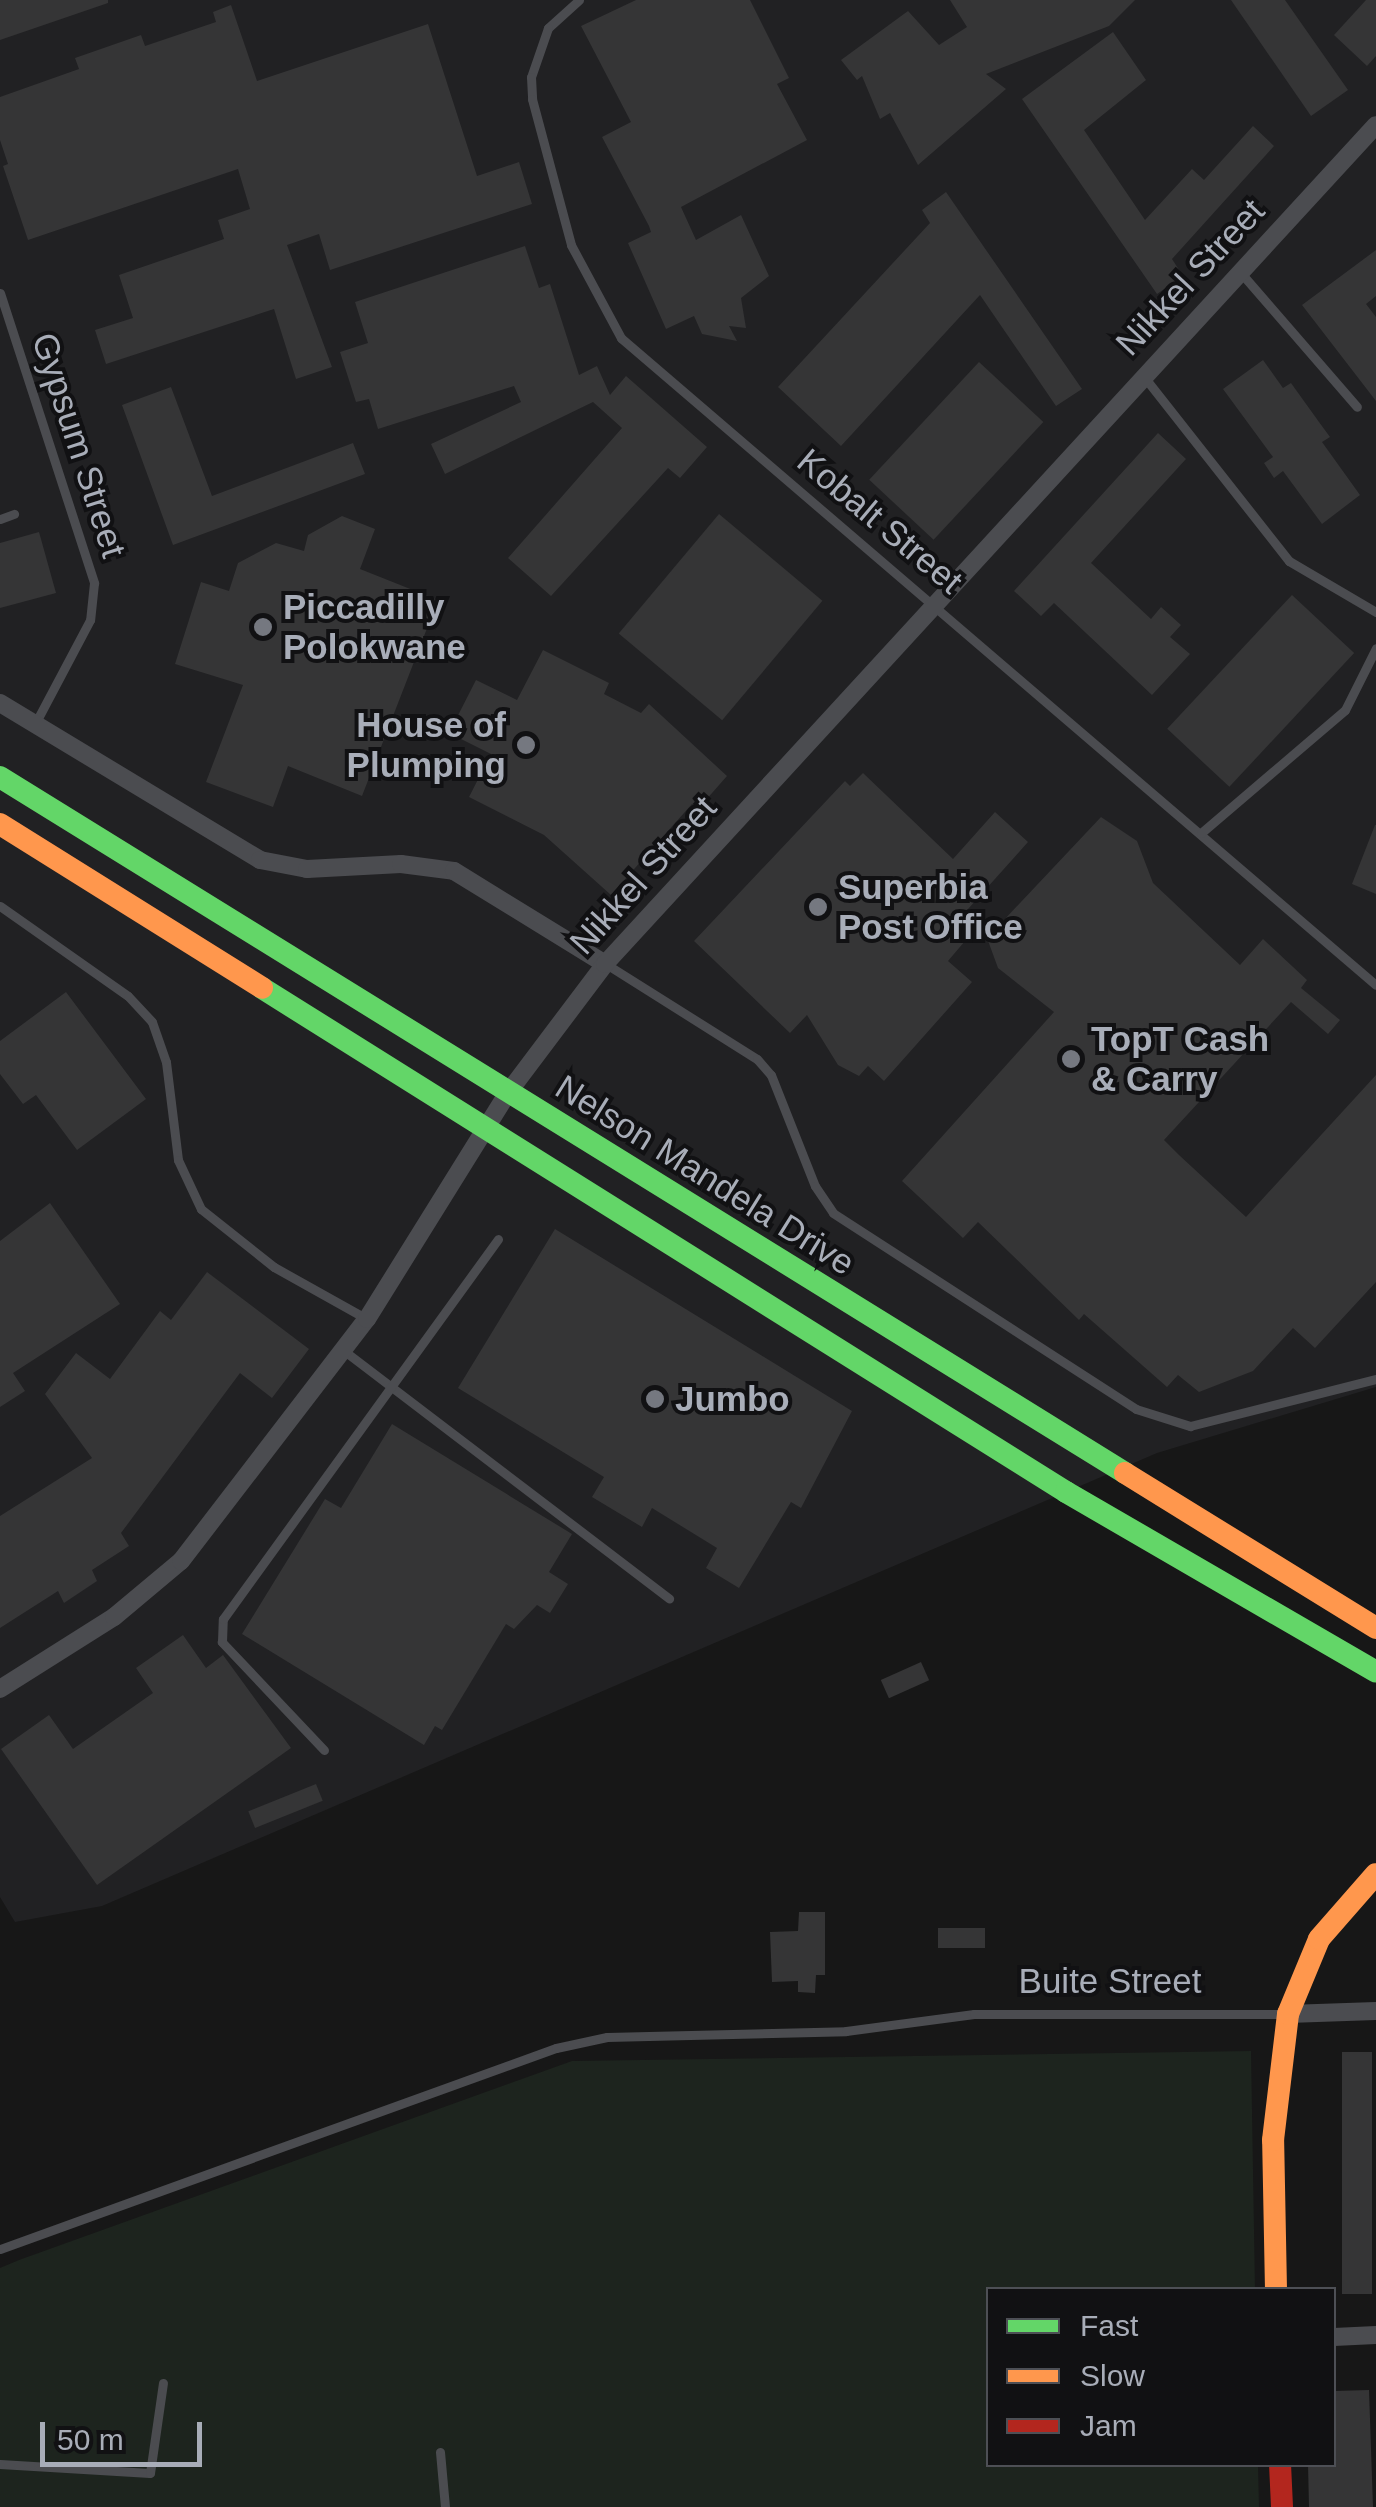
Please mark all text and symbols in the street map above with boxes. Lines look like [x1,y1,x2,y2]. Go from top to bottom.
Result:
street label: Nikkel Street [1107,190,1273,364]
street label: Gypsum Street [23,328,135,562]
street label: Kobalt Street [789,440,971,602]
place label: Piccadilly Polokwane [283,586,466,668]
marker: Piccadilly Polokwane [252,616,274,638]
place label: House of Plumping [347,704,506,786]
marker: House of Plumping [515,734,537,756]
street label: Nikkel Street [561,787,725,963]
place label: Superbia Post Office [838,866,1023,948]
marker: Superbia Post Office [807,896,829,918]
place label: TopT Cash & Carry [1091,1018,1269,1100]
marker: TopT Cash & Carry [1060,1048,1082,1070]
street label: Nelson Mandela Drive [548,1066,862,1284]
place label: Jumbo [675,1378,790,1420]
marker: Jumbo [644,1388,666,1410]
street label: Buite Street [1019,1960,1201,2002]
legend [986,2287,1336,2467]
text: Fast [1080,2309,1138,2342]
text: Slow [1080,2359,1145,2392]
scale bar [45,2402,208,2464]
text: Jam [1080,2409,1137,2442]
text: 50 m [57,2423,124,2456]

